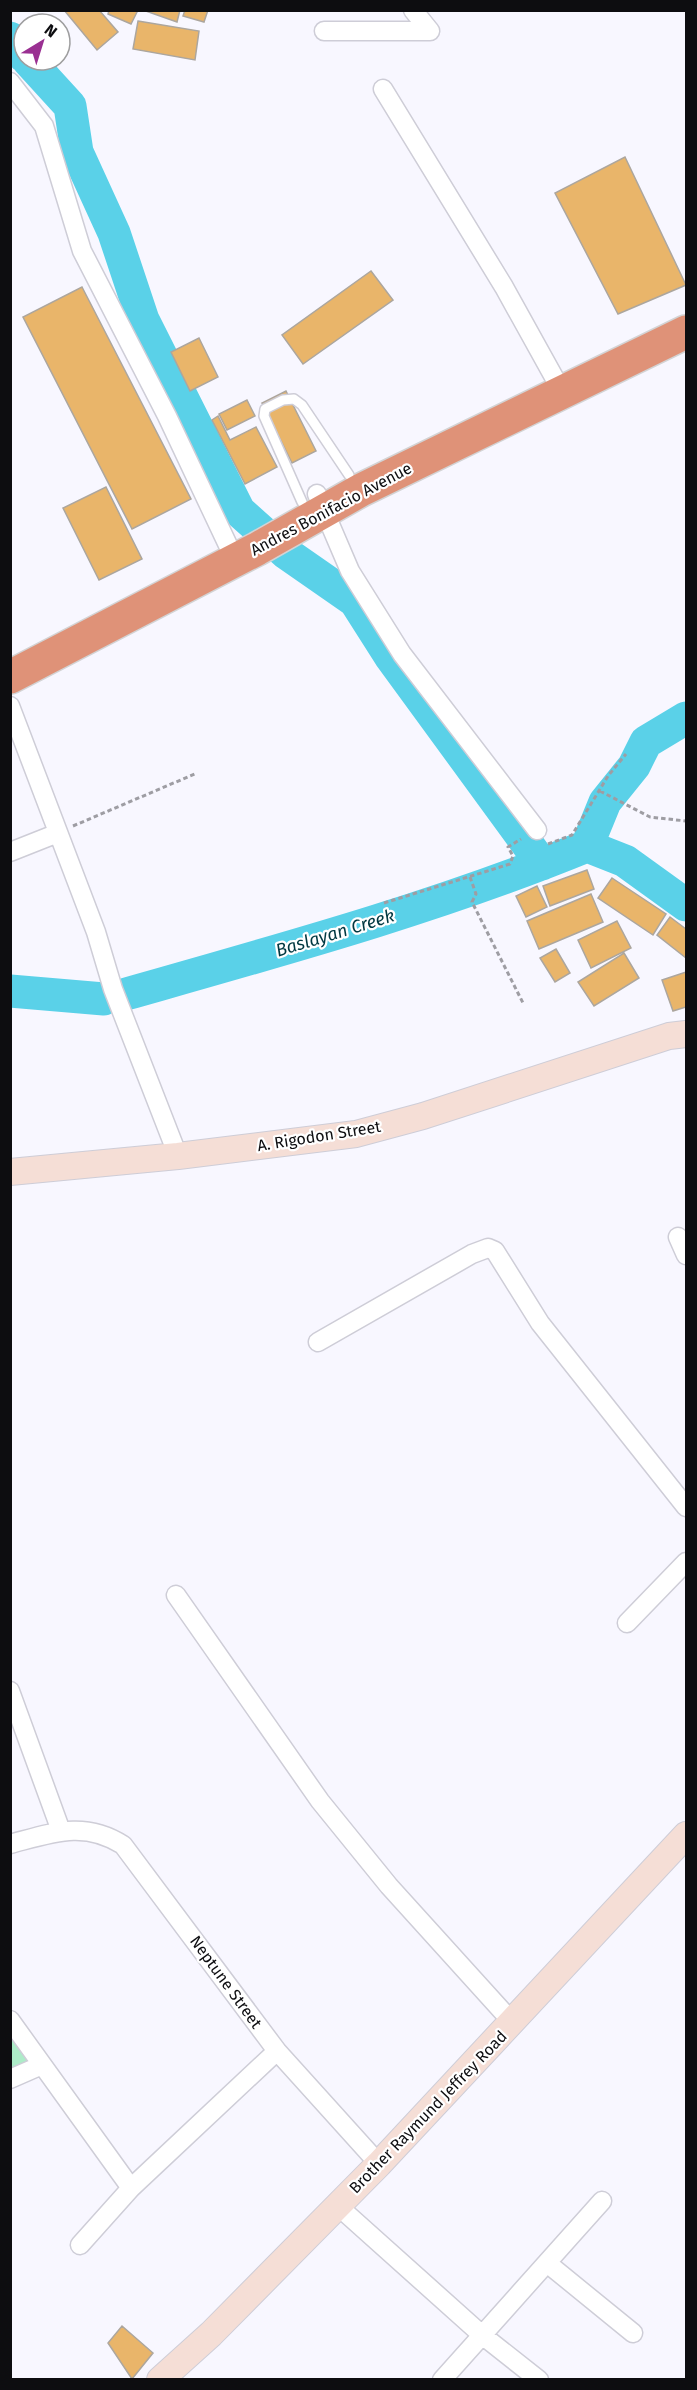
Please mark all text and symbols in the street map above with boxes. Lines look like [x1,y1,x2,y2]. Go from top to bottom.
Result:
north arrow [12,12,72,72]
text: N [41,20,61,41]
street label: Andres Bonifacio Avenue [247,458,415,560]
water label: Baslayan Creek [273,904,397,962]
street label: A. Rigodon Street [256,1117,382,1155]
street label: Neptune Street [186,1932,266,2032]
street label: Brother Raymund Jeffrey Road [345,2027,511,2197]

